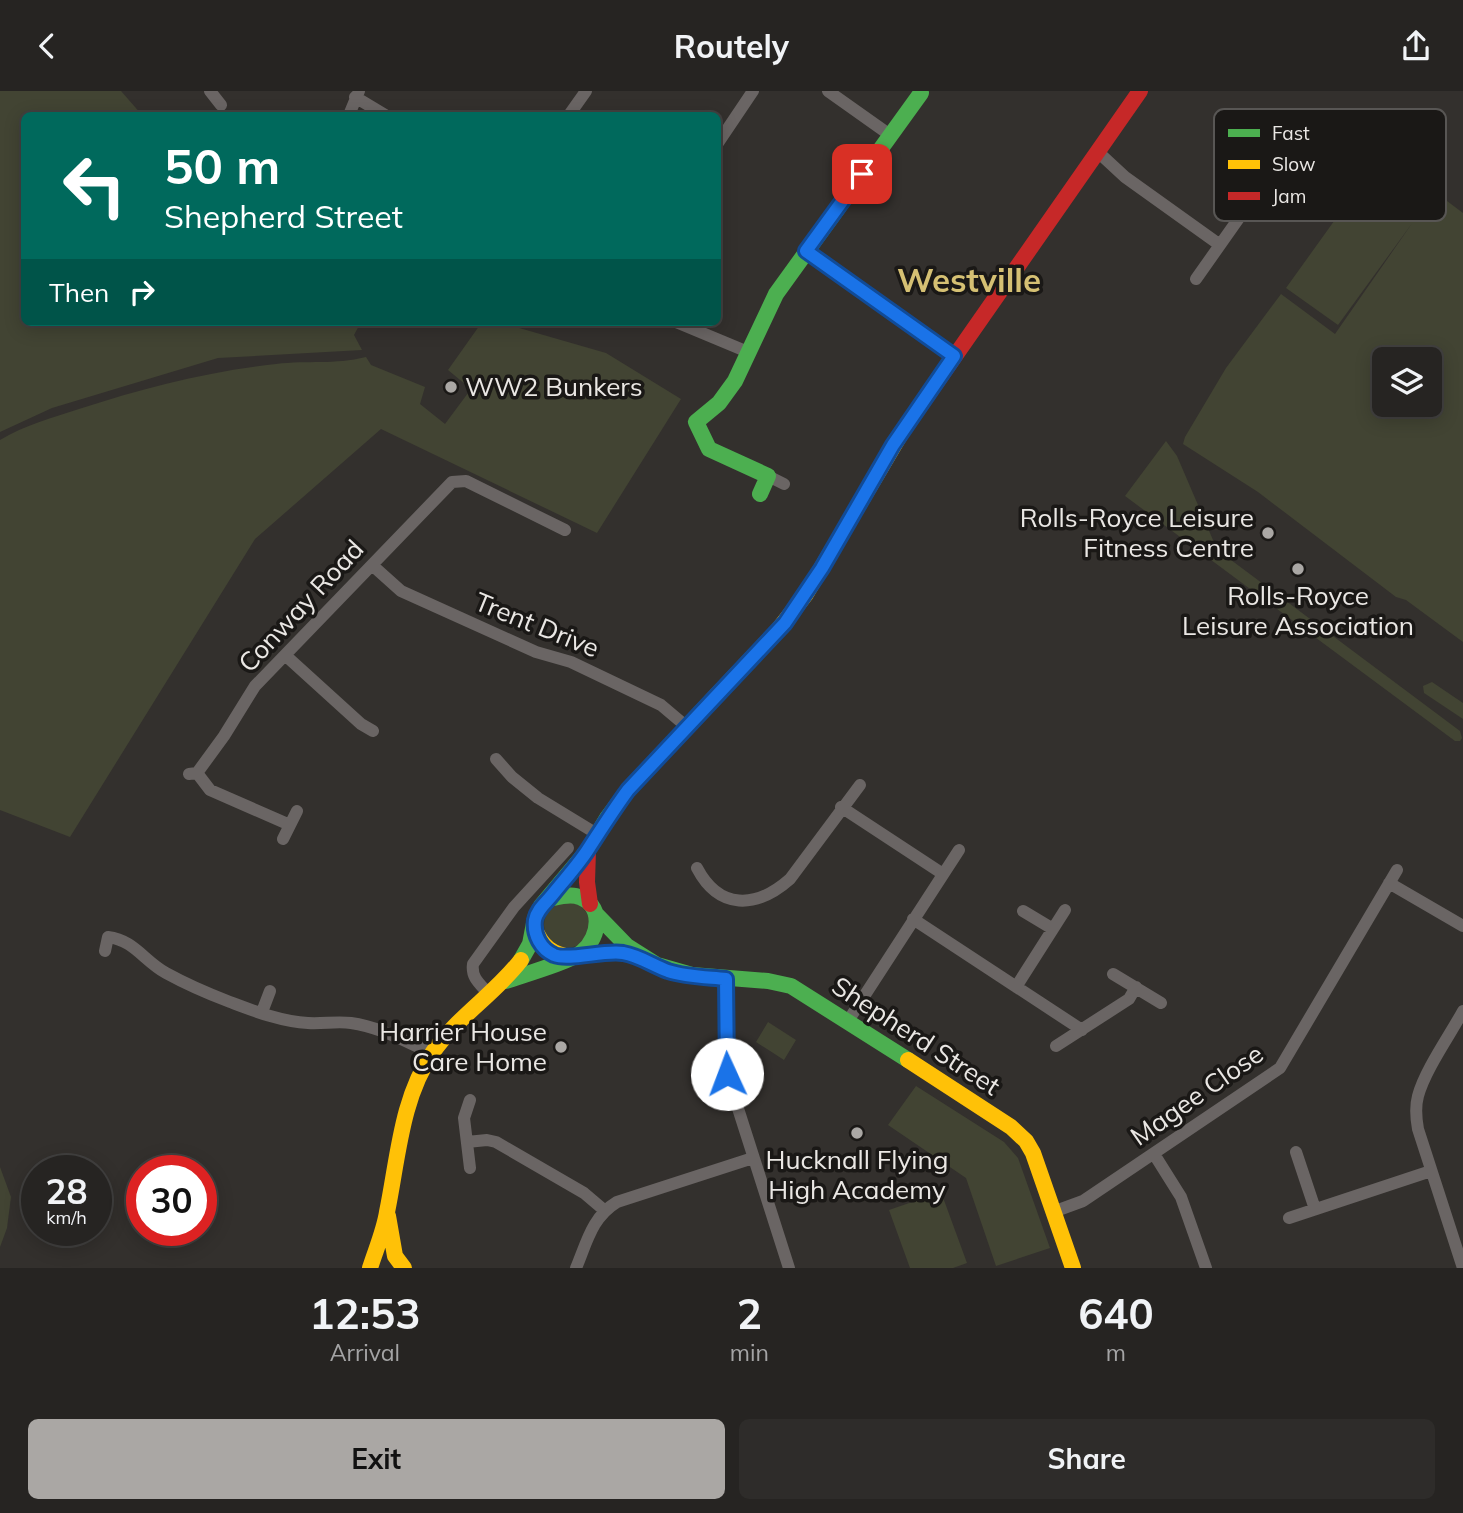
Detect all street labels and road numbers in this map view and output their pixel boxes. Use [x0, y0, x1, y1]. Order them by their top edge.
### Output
street label: Conway Road [231, 533, 370, 679]
street label: Trent Drive [470, 585, 604, 664]
street label: Shepherd Street [826, 969, 1007, 1102]
street label: Magee Close [1124, 1037, 1269, 1152]

